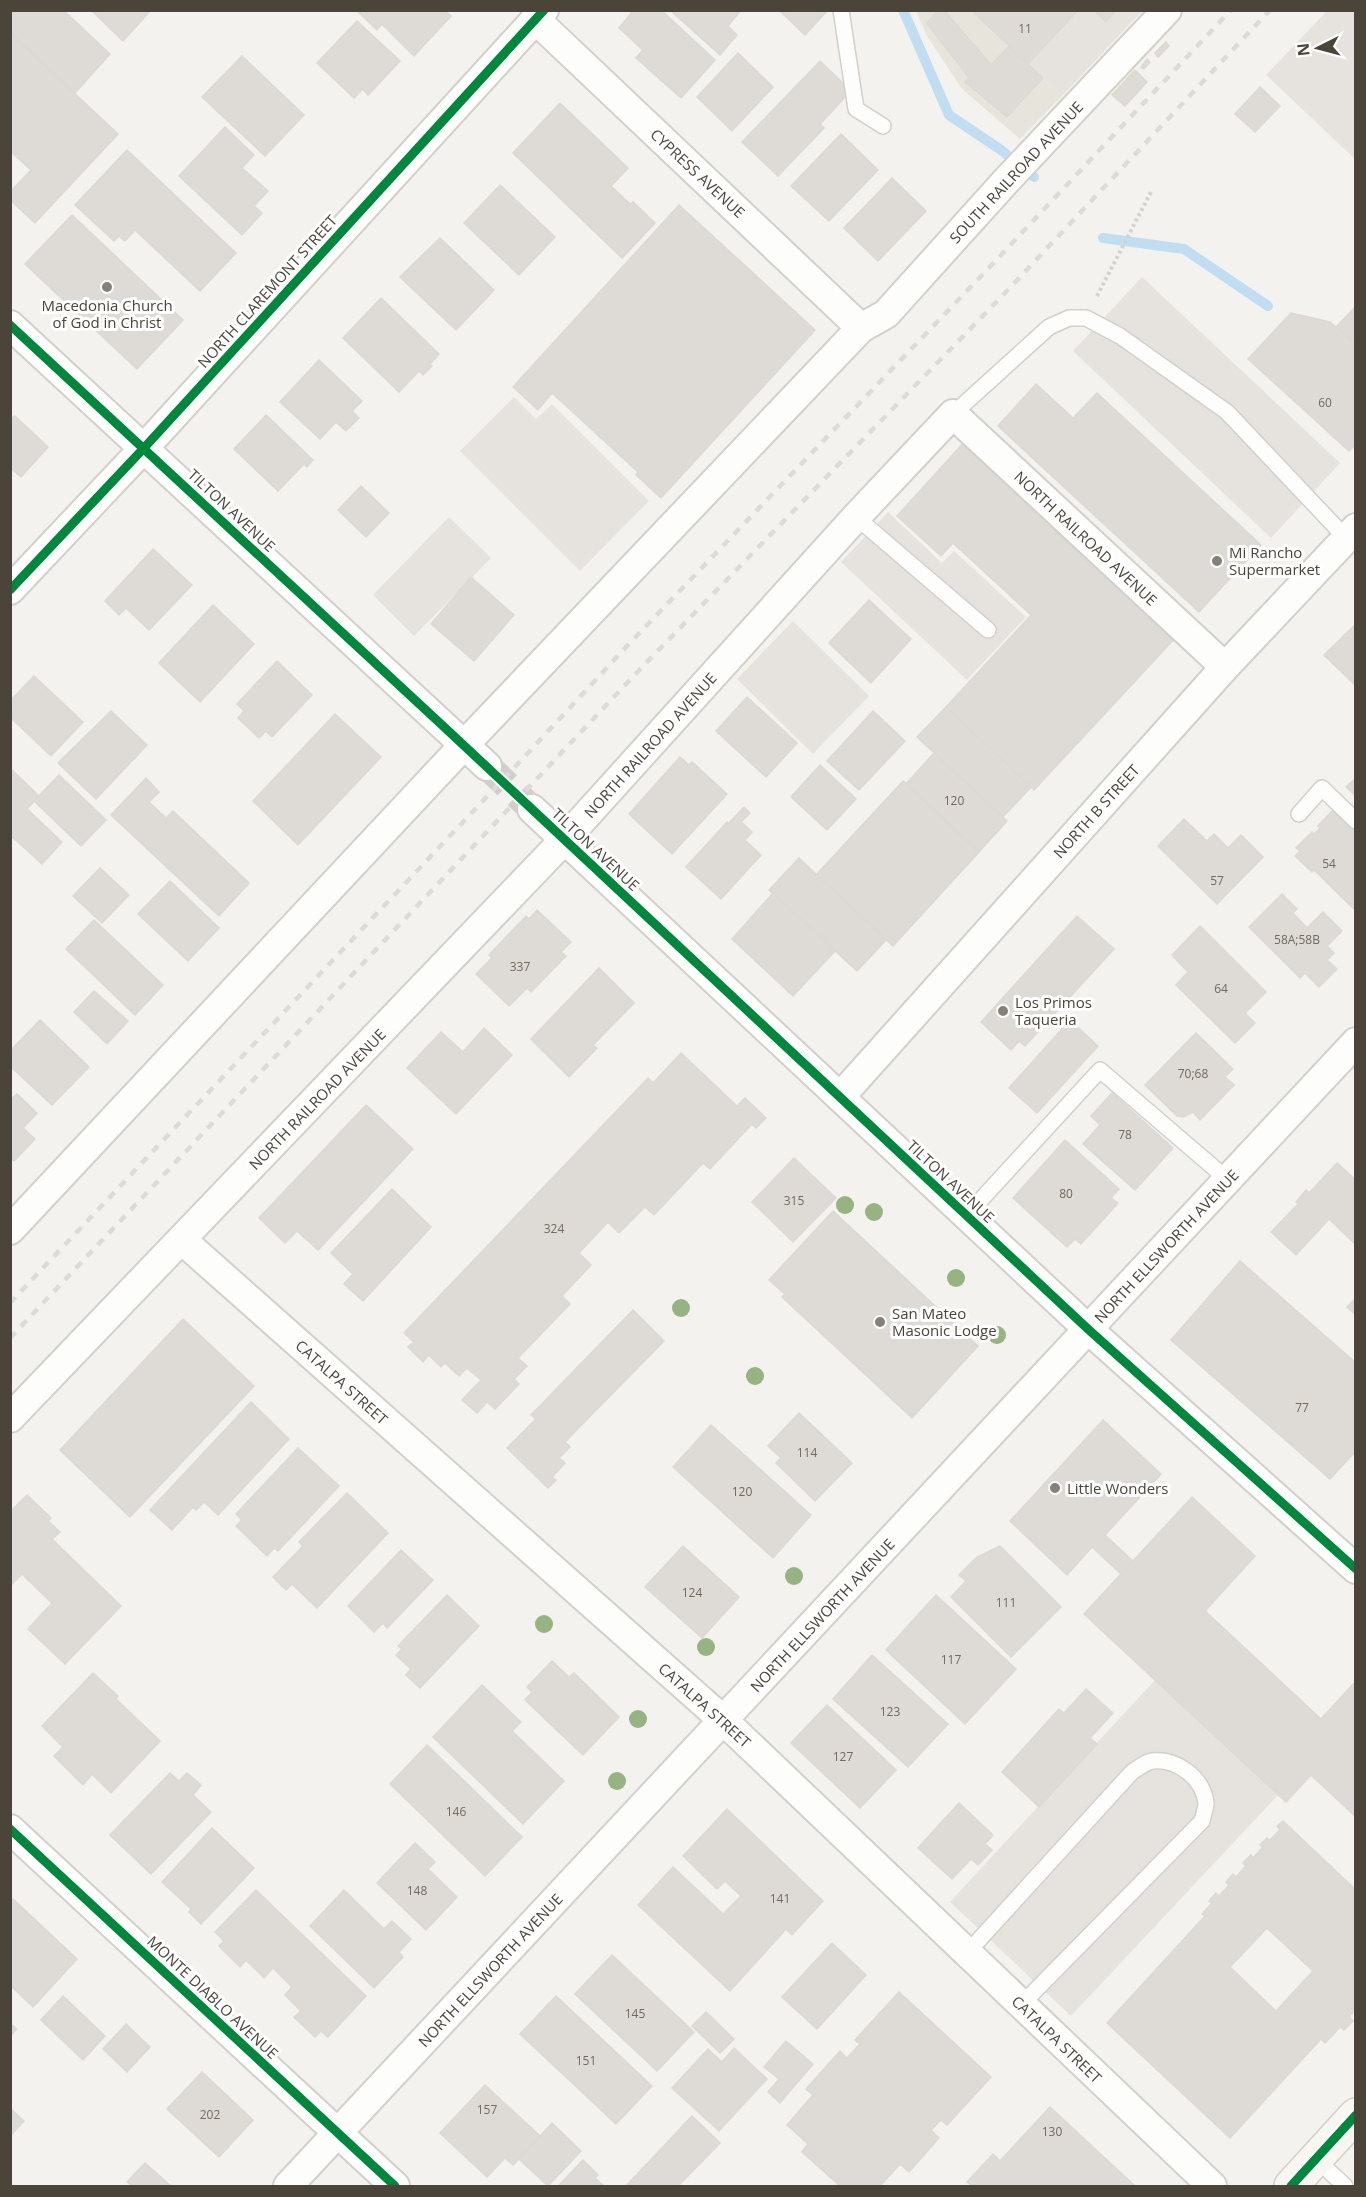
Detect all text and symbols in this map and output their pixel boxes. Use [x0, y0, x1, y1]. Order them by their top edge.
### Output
north arrow [1288, 18, 1348, 78]
house number: 11 [1018, 20, 1032, 37]
text: N [1291, 42, 1315, 57]
street label: SOUTH RAILROAD AVENUE [945, 97, 1087, 247]
street label: CYPRESS AVENUE [647, 124, 749, 222]
street label: NORTH CLAREMONT STREET [193, 210, 342, 372]
marker: Macedonia Church of God in Christ [100, 280, 114, 294]
place label: Macedonia Church of God in Christ [41, 295, 173, 332]
house number: 60 [1318, 394, 1332, 411]
street label: TILTON AVENUE [184, 464, 280, 556]
street label: NORTH RAILROAD AVENUE [1010, 466, 1162, 610]
place label: Mi Rancho Supermarket [1229, 542, 1320, 579]
marker: Mi Rancho Supermarket [1210, 554, 1224, 568]
street label: NORTH RAILROAD AVENUE [579, 668, 721, 822]
street label: NORTH B STREET [1049, 759, 1144, 862]
house number: 120 [944, 792, 964, 809]
street label: TILTON AVENUE [548, 803, 644, 895]
house number: 54 [1322, 855, 1336, 872]
house number: 57 [1210, 872, 1224, 889]
house number: 58A;58B [1274, 931, 1320, 948]
house number: 337 [510, 958, 530, 975]
house number: 64 [1214, 980, 1228, 997]
place label: Los Primos Taqueria [1015, 992, 1092, 1029]
marker: Los Primos Taqueria [996, 1004, 1010, 1018]
street label: NORTH RAILROAD AVENUE [244, 1024, 390, 1174]
house number: 70;68 [1178, 1065, 1208, 1082]
house number: 78 [1118, 1126, 1132, 1143]
street label: TILTON AVENUE [903, 1135, 999, 1227]
street label: NORTH ELLSWORTH AVENUE [1089, 1165, 1243, 1327]
house number: 80 [1059, 1185, 1073, 1202]
house number: 315 [784, 1192, 804, 1209]
house number: 324 [544, 1220, 564, 1237]
place label: San Mateo Masonic Lodge [892, 1303, 997, 1340]
marker: San Mateo Masonic Lodge [873, 1315, 887, 1329]
street label: CATALPA STREET [292, 1335, 393, 1429]
house number: 77 [1295, 1399, 1309, 1416]
house number: 114 [797, 1444, 817, 1461]
place label: Little Wonders [1067, 1478, 1168, 1498]
marker: Little Wonders [1048, 1481, 1062, 1495]
house number: 120 [732, 1483, 752, 1500]
street label: NORTH ELLSWORTH AVENUE [745, 1534, 899, 1696]
house number: 124 [682, 1584, 702, 1601]
house number: 111 [996, 1594, 1016, 1611]
house number: 117 [941, 1651, 961, 1668]
street label: CATALPA STREET [655, 1658, 756, 1752]
house number: 123 [880, 1703, 900, 1720]
house number: 127 [833, 1748, 853, 1765]
house number: 146 [446, 1803, 466, 1820]
house number: 148 [407, 1882, 427, 1899]
street label: NORTH ELLSWORTH AVENUE [413, 1889, 567, 2051]
house number: 141 [770, 1890, 790, 1907]
street label: MONTE DIABLO AVENUE [143, 1931, 283, 2063]
street label: CATALPA STREET [1008, 1991, 1107, 2088]
house number: 145 [625, 2005, 645, 2022]
house number: 151 [576, 2052, 596, 2069]
house number: 157 [477, 2101, 497, 2118]
house number: 202 [200, 2106, 220, 2123]
house number: 130 [1042, 2123, 1062, 2140]

